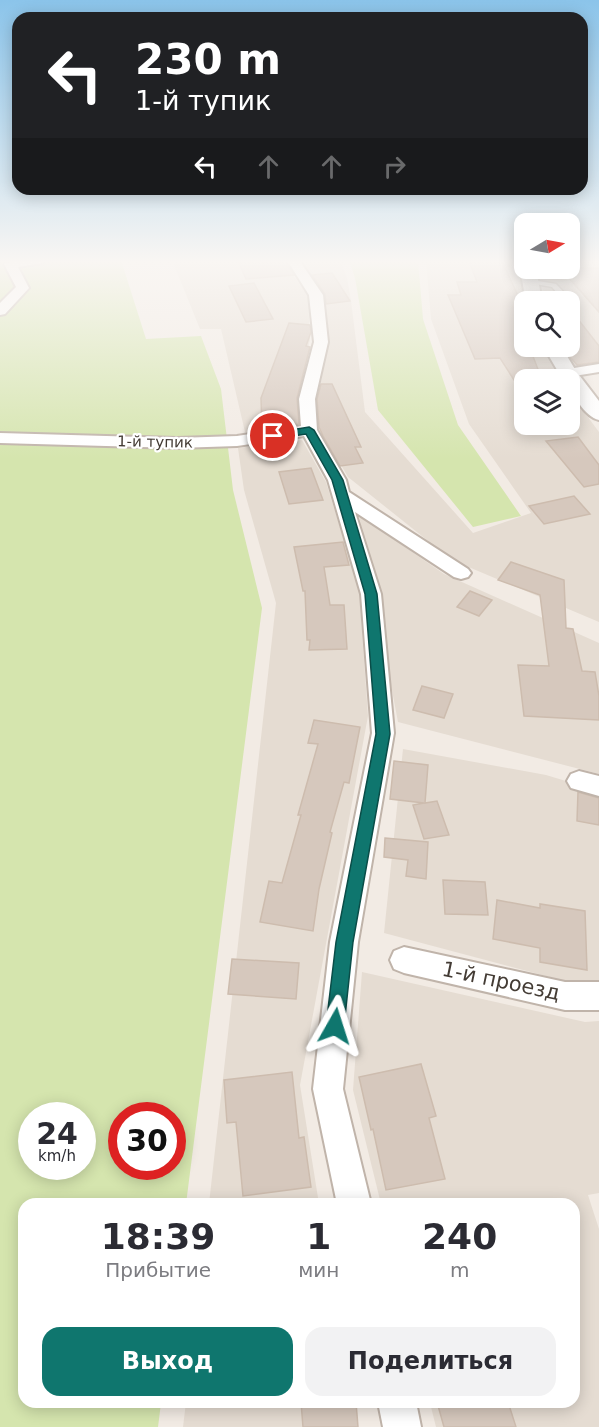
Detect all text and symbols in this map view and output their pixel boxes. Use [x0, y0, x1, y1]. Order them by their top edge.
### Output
text: 230 m [135, 35, 281, 84]
icon: left [36, 36, 114, 114]
text: 1-й тупик [135, 85, 271, 116]
icon: left [189, 150, 222, 183]
icon: ahead [252, 150, 285, 183]
icon: ahead [315, 150, 348, 183]
icon: right [378, 150, 411, 183]
north arrow [514, 213, 580, 279]
map controls [514, 213, 580, 435]
button: search [514, 291, 580, 357]
button: layers [514, 369, 580, 435]
pin [247, 410, 298, 461]
icon: arrive [256, 419, 289, 452]
street label: 1-й тупик [117, 432, 193, 452]
street label: 1-й проезд [440, 957, 562, 1005]
position arrow [303, 994, 367, 1058]
speed limit sign: 30 [108, 1102, 186, 1180]
text: 24 [36, 1116, 78, 1151]
text: km/h [38, 1147, 76, 1165]
text: 18:39 [101, 1216, 215, 1257]
text: 1 [306, 1216, 331, 1257]
text: 240 [422, 1216, 497, 1257]
text: Прибытие [105, 1258, 211, 1282]
text: мин [298, 1258, 339, 1282]
text: m [450, 1258, 469, 1282]
button: Выход [42, 1327, 293, 1396]
button: Поделиться [305, 1327, 556, 1396]

